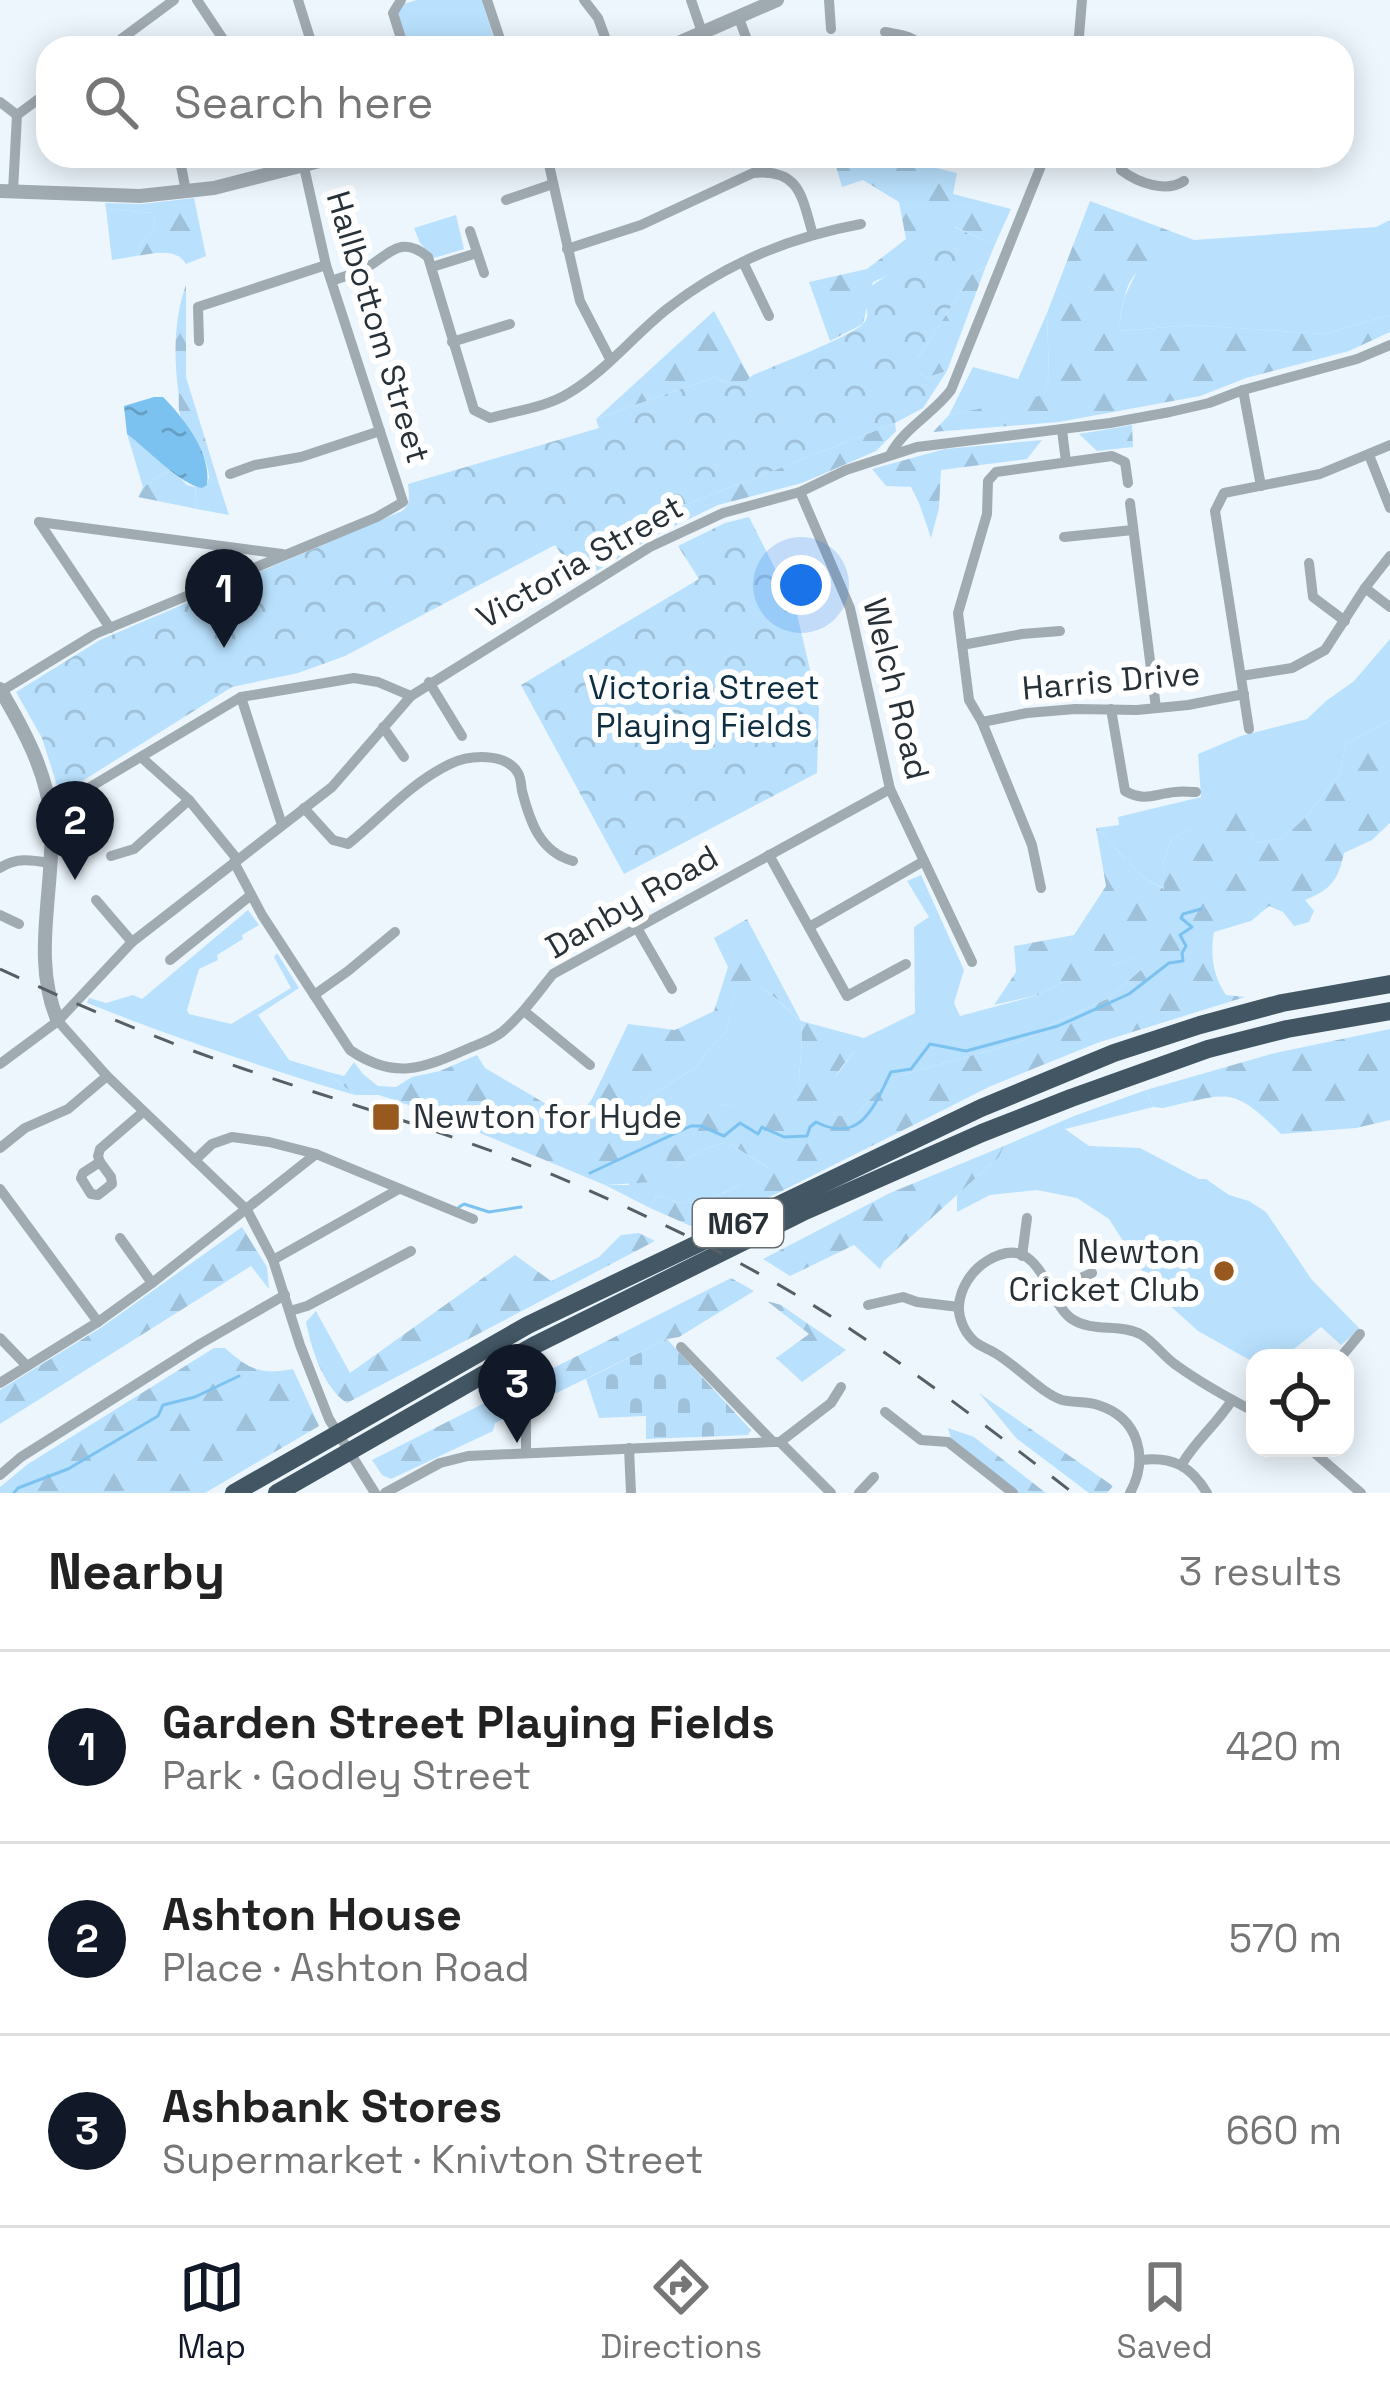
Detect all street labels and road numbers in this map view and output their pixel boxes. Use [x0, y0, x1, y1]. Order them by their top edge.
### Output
street label: Hallbottom Street [317, 186, 439, 468]
street label: Victoria Street [469, 486, 691, 638]
street label: Welch Road [853, 594, 939, 784]
street label: Harris Drive [1020, 652, 1202, 710]
street label: Danby Road [538, 836, 726, 968]
road number: M67 [693, 1199, 783, 1247]

